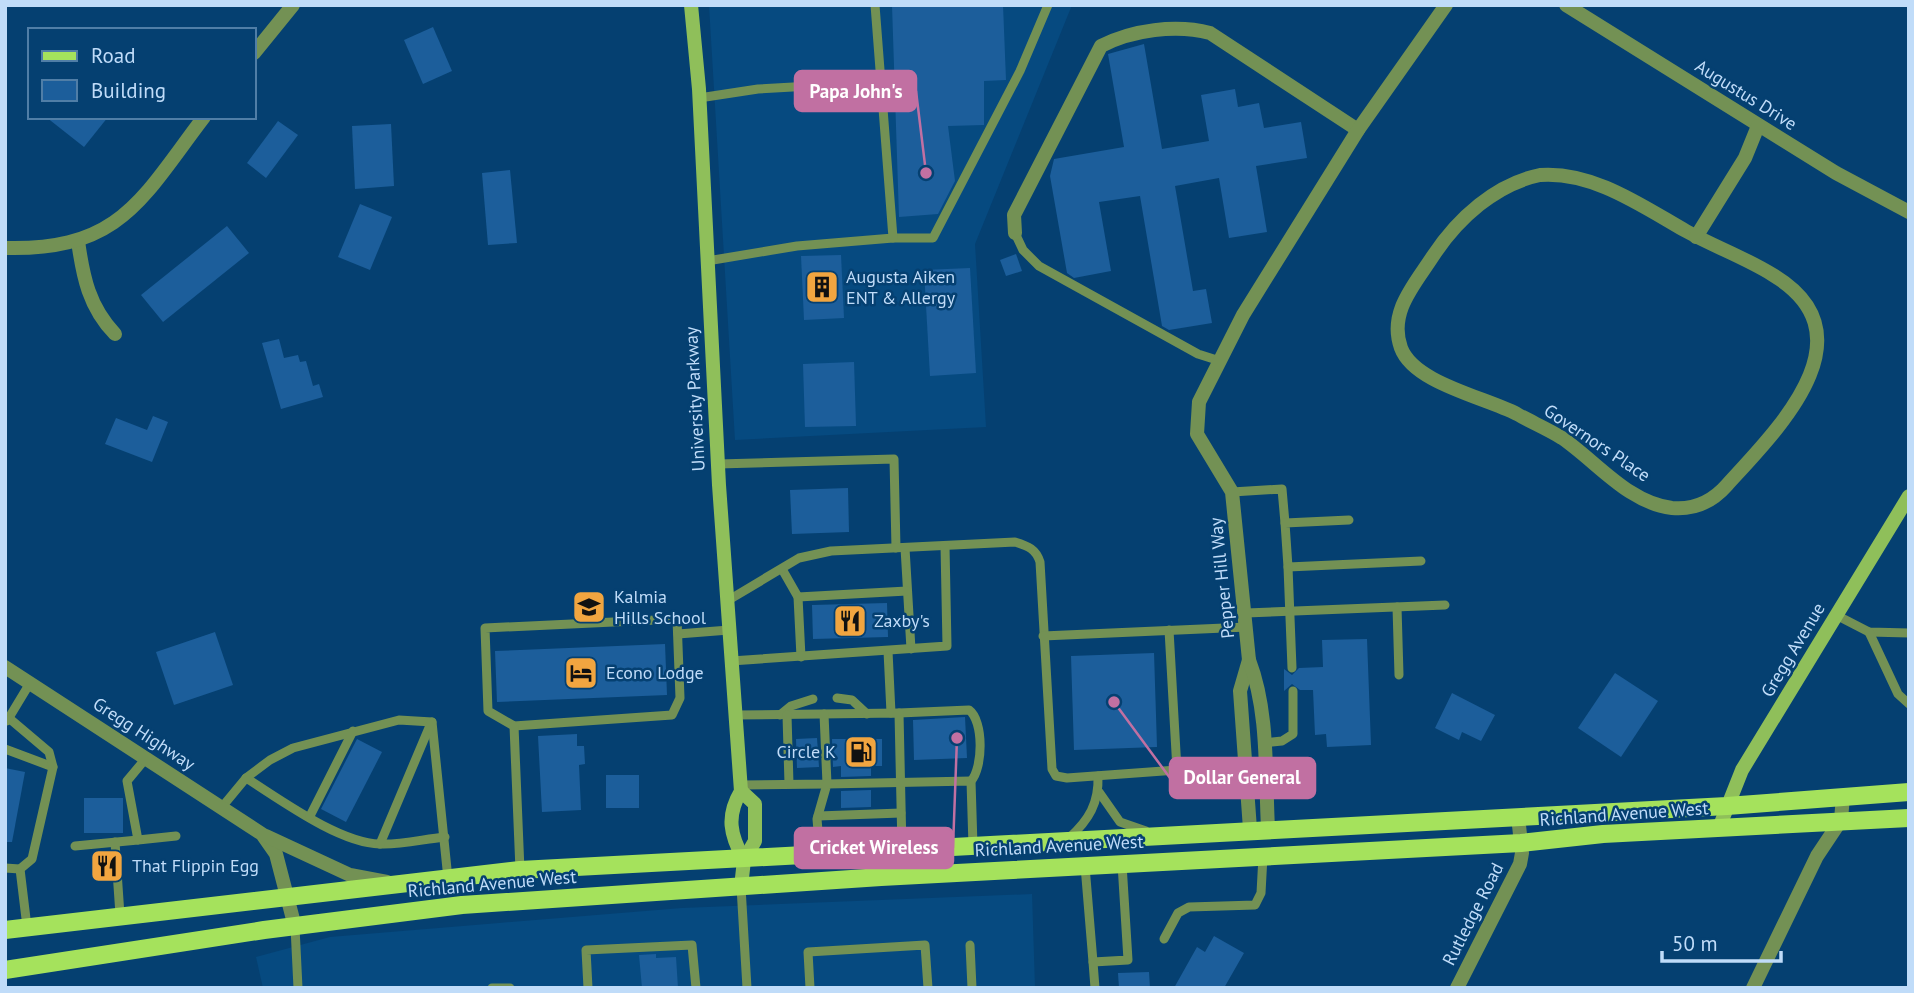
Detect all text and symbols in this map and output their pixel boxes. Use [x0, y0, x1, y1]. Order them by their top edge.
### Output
legend [28, 28, 256, 119]
text: Road [91, 42, 135, 69]
street label: Augustus Drive [1691, 54, 1801, 135]
callout: Papa John's [795, 71, 916, 111]
text: Building [91, 77, 166, 104]
text: Papa John's [810, 79, 902, 103]
place label: Augusta Aiken ENT & Allergy [846, 265, 956, 309]
building icon: Augusta Aiken ENT & Allergy [803, 268, 841, 306]
street label: University Parkway [679, 325, 710, 472]
street label: Governors Place [1540, 399, 1655, 487]
street label: Pepper Hill Way [1204, 516, 1239, 640]
place label: Kalmia Hills School [614, 585, 707, 629]
school or university icon: Kalmia Hills School [570, 588, 608, 626]
street label: Gregg Avenue [1755, 598, 1830, 701]
restaurant icon: Zaxby's [831, 602, 869, 640]
place label: Zaxby's [874, 609, 930, 632]
hotel icon: Econo Lodge [562, 654, 600, 692]
place label: Econo Lodge [606, 661, 704, 684]
street label: Gregg Highway [89, 692, 200, 775]
fuel station icon: Circle K [842, 733, 880, 771]
place label: Circle K [776, 740, 836, 763]
callout: Dollar General [1170, 758, 1315, 798]
text: Dollar General [1183, 765, 1301, 789]
street label: Richland Avenue West [1539, 796, 1709, 831]
callout: Cricket Wireless [795, 828, 953, 868]
street label: Richland Avenue West [974, 830, 1144, 861]
text: Cricket Wireless [809, 835, 939, 859]
restaurant icon: That Flippin Egg [88, 847, 126, 885]
place label: That Flippin Egg [132, 854, 259, 877]
street label: Rutledge Road [1437, 859, 1508, 969]
street label: Richland Avenue West [407, 865, 577, 902]
scale bar [1662, 920, 1781, 964]
text: 50 m [1672, 930, 1718, 957]

